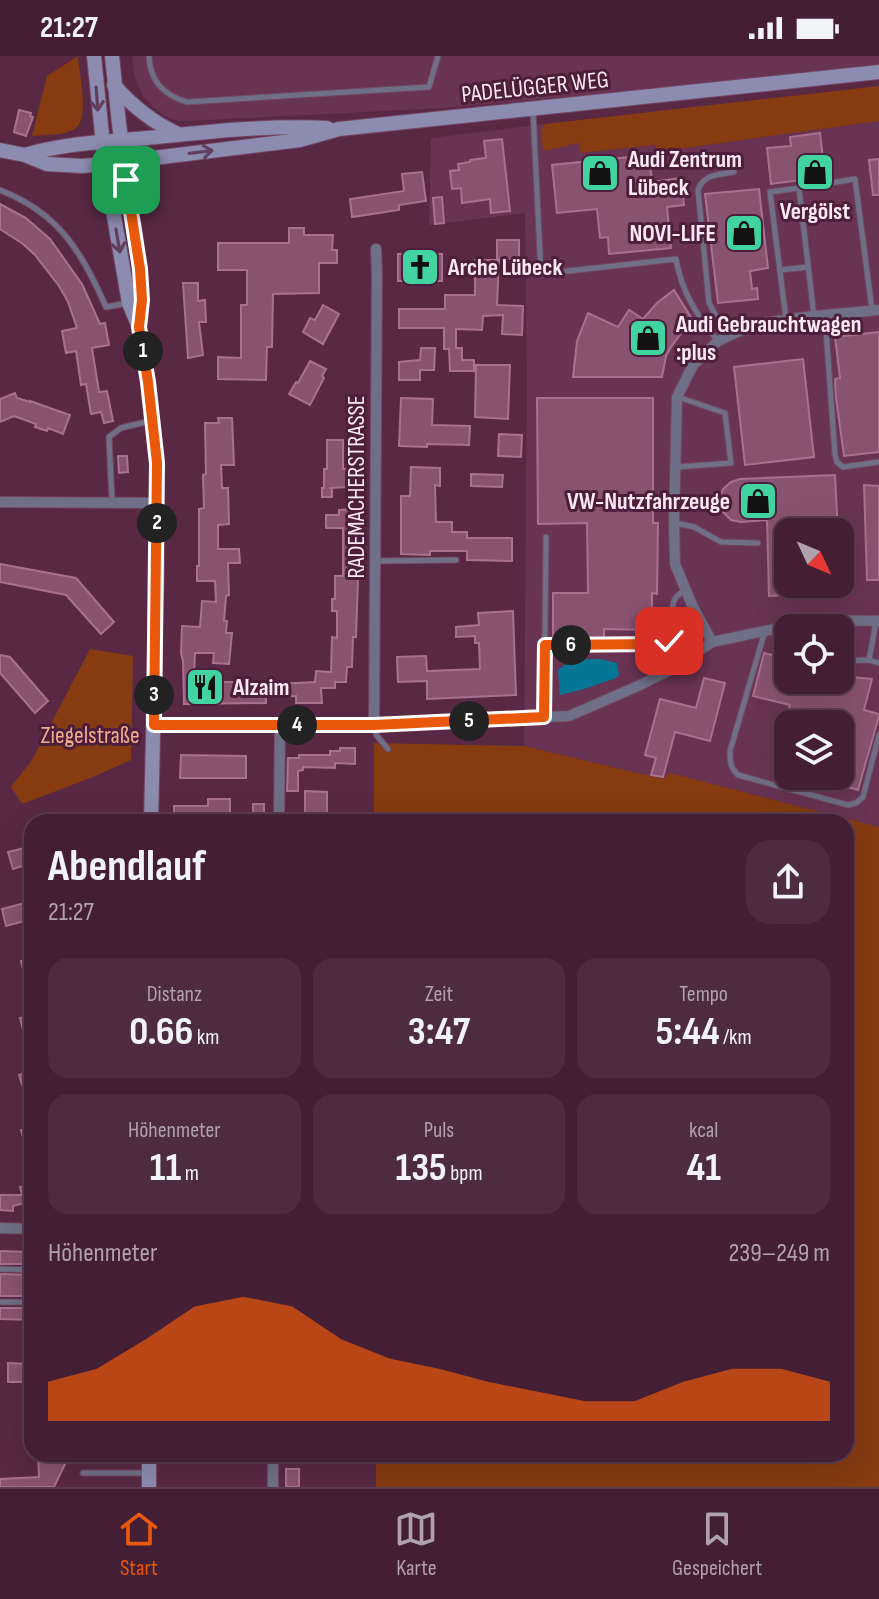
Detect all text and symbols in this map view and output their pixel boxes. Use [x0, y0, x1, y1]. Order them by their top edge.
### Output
text: 21:27 [40, 10, 98, 46]
street label: PADELÜGGER WEG [460, 65, 610, 109]
one-way arrow [90, 85, 105, 112]
one-way arrow [187, 144, 214, 159]
place label: Audi Zentrum Lübeck [627, 145, 742, 202]
pin [92, 146, 160, 214]
shop icon: Vergölst [794, 151, 836, 193]
shop icon: Audi Zentrum Lübeck [579, 152, 621, 194]
icon: arrive [104, 158, 148, 202]
place label: Vergölst [780, 197, 850, 226]
shop icon: NOVI-LIFE [723, 212, 765, 254]
place label: NOVI-LIFE [629, 219, 716, 248]
one-way arrow [112, 227, 127, 253]
church icon: Arche Lübeck [399, 246, 441, 288]
place label: Arche Lübeck [447, 253, 563, 282]
place label: Audi Gebrauchtwagen :plus [675, 310, 861, 367]
shop icon: Audi Gebrauchtwagen :plus [627, 317, 669, 359]
pin: 1 [123, 331, 163, 371]
text: 1 [139, 337, 147, 364]
street label: RADEMACHERSTRASSE [342, 395, 371, 579]
shop icon: VW-Nutzfahrzeuge [737, 480, 779, 522]
place label: VW-Nutzfahrzeuge [567, 487, 730, 516]
pin: 2 [137, 503, 177, 543]
text: 2 [152, 509, 162, 536]
north arrow [774, 518, 854, 598]
map controls [774, 518, 854, 790]
pin [635, 607, 703, 675]
button: locate [774, 614, 854, 694]
icon: check [647, 619, 691, 663]
pin: 6 [551, 625, 591, 665]
text: 6 [566, 631, 576, 658]
restaurant icon: Alzaim [184, 666, 226, 708]
place label: Alzaim [232, 673, 289, 702]
pin: 3 [134, 675, 174, 715]
text: 3 [149, 681, 159, 708]
pin: 5 [449, 701, 489, 741]
pin: 4 [277, 705, 317, 745]
text: 5 [464, 707, 474, 734]
button: layers [774, 710, 854, 790]
text: 4 [292, 711, 302, 738]
park label: Ziegelstraße [40, 721, 140, 750]
text: Abendlauf [48, 840, 206, 893]
button: share [746, 840, 830, 924]
text: 21:27 [48, 897, 94, 928]
text: Distanz [147, 981, 202, 1008]
text: Zeit [425, 981, 453, 1008]
text: Tempo [679, 981, 728, 1008]
text: 0.66 [129, 1008, 193, 1056]
text: 3:47 [408, 1008, 470, 1056]
text: 5:44 [656, 1008, 720, 1056]
text: km [193, 1024, 219, 1051]
text: /km [720, 1024, 752, 1051]
text: Höhenmeter [128, 1117, 221, 1144]
text: Puls [424, 1117, 454, 1144]
text: kcal [689, 1117, 718, 1144]
text: 11 [150, 1144, 181, 1192]
text: 135 [395, 1144, 447, 1192]
text: 41 [686, 1144, 721, 1192]
text: m [181, 1160, 199, 1187]
text: bpm [447, 1160, 483, 1187]
text: Höhenmeter [48, 1238, 157, 1269]
text: 239–249 m [729, 1238, 830, 1269]
tab: Start [117, 1507, 161, 1582]
tab: Karte [394, 1507, 438, 1582]
tab: Gespeichert [672, 1507, 762, 1582]

